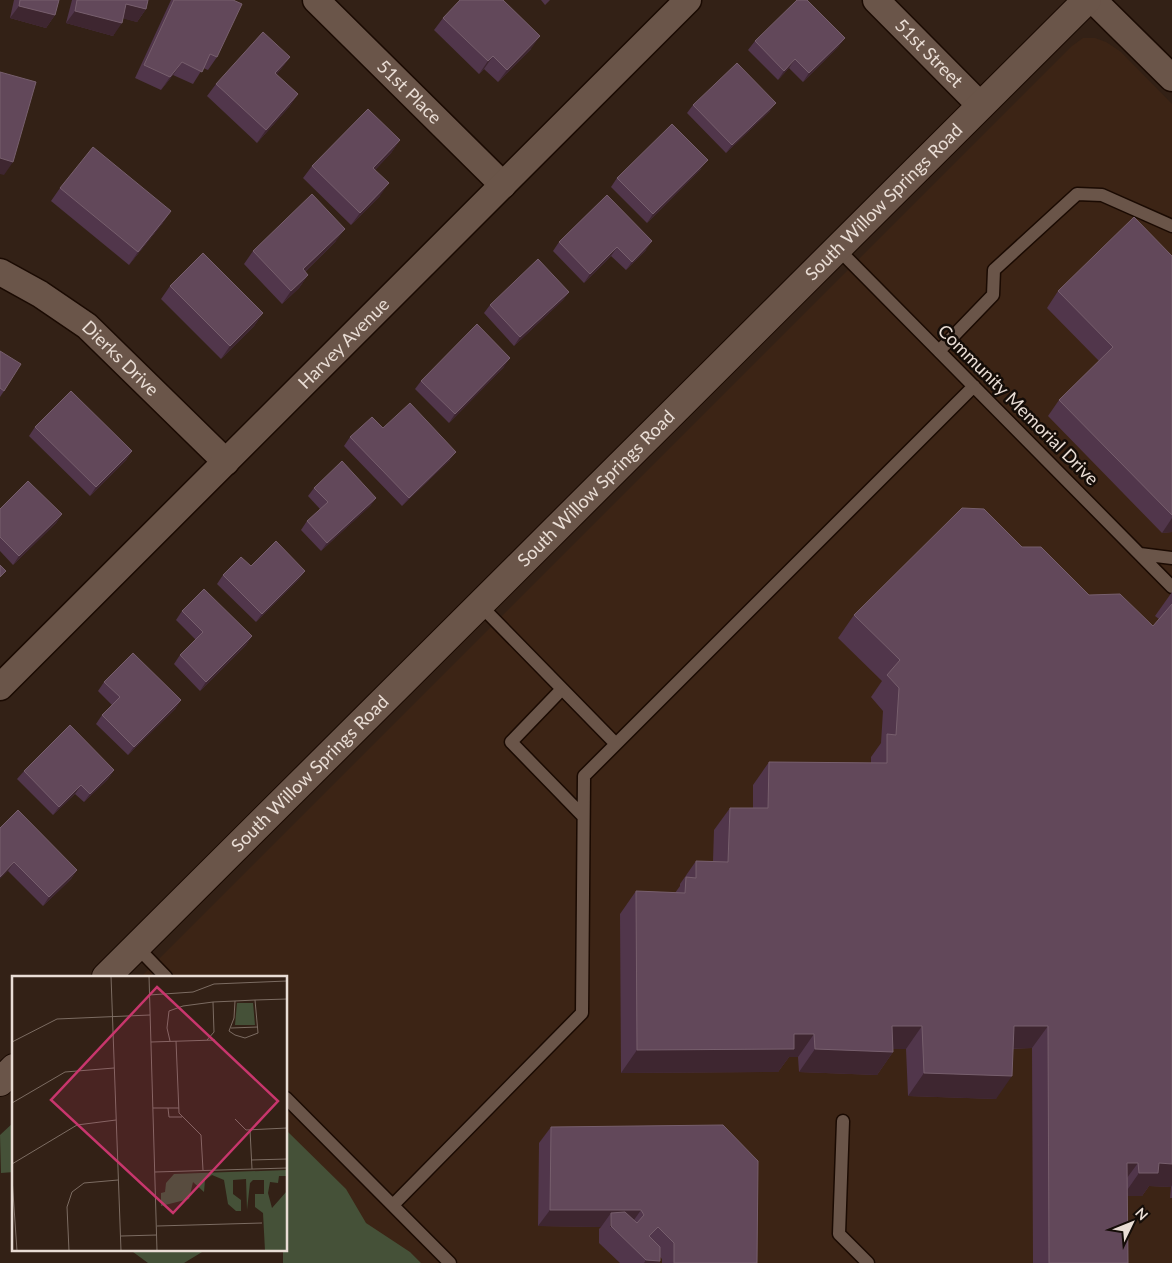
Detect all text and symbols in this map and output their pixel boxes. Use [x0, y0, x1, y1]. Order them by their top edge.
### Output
street label: 51st Street [891, 14, 968, 92]
street label: 51st Place [373, 55, 447, 128]
street label: South Willow Springs Road [800, 118, 967, 284]
street label: Harvey Avenue [293, 293, 393, 393]
street label: Dierks Drive [78, 316, 164, 400]
street label: Community Memorial Drive [934, 319, 1104, 489]
street label: South Willow Springs Road [512, 405, 679, 571]
street label: South Willow Springs Road [226, 690, 393, 856]
inset map [12, 976, 288, 1250]
north arrow [1107, 1198, 1157, 1248]
text: N [1132, 1204, 1152, 1224]

